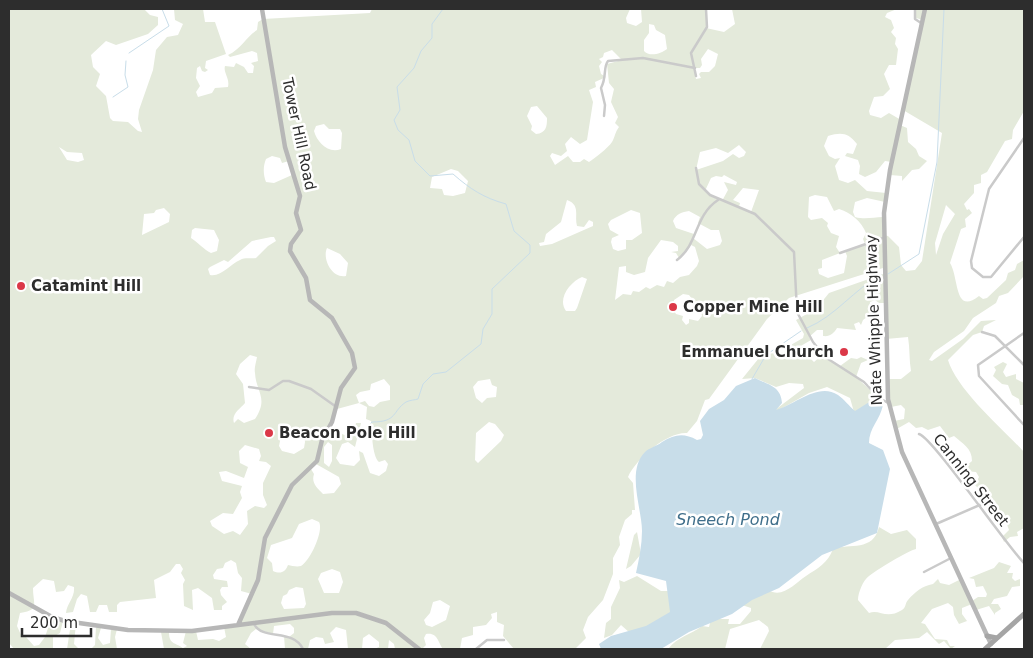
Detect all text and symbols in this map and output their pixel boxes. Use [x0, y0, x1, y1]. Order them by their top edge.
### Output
street label: Tower Hill Road [278, 75, 320, 192]
street label: Nate Whipple Highway [862, 234, 886, 406]
place label: Catamint Hill [31, 277, 141, 295]
marker: Catamint Hill [15, 280, 27, 292]
place label: Copper Mine Hill [683, 298, 823, 316]
marker: Copper Mine Hill [667, 301, 679, 313]
place label: Emmanuel Church [681, 343, 834, 361]
marker: Emmanuel Church [838, 346, 850, 358]
place label: Beacon Pole Hill [279, 424, 416, 442]
marker: Beacon Pole Hill [263, 427, 275, 439]
street label: Canning Street [929, 430, 1013, 530]
water label: Sneech Pond [676, 510, 781, 529]
scale bar [22, 606, 91, 638]
text: 200 m [30, 614, 78, 632]

